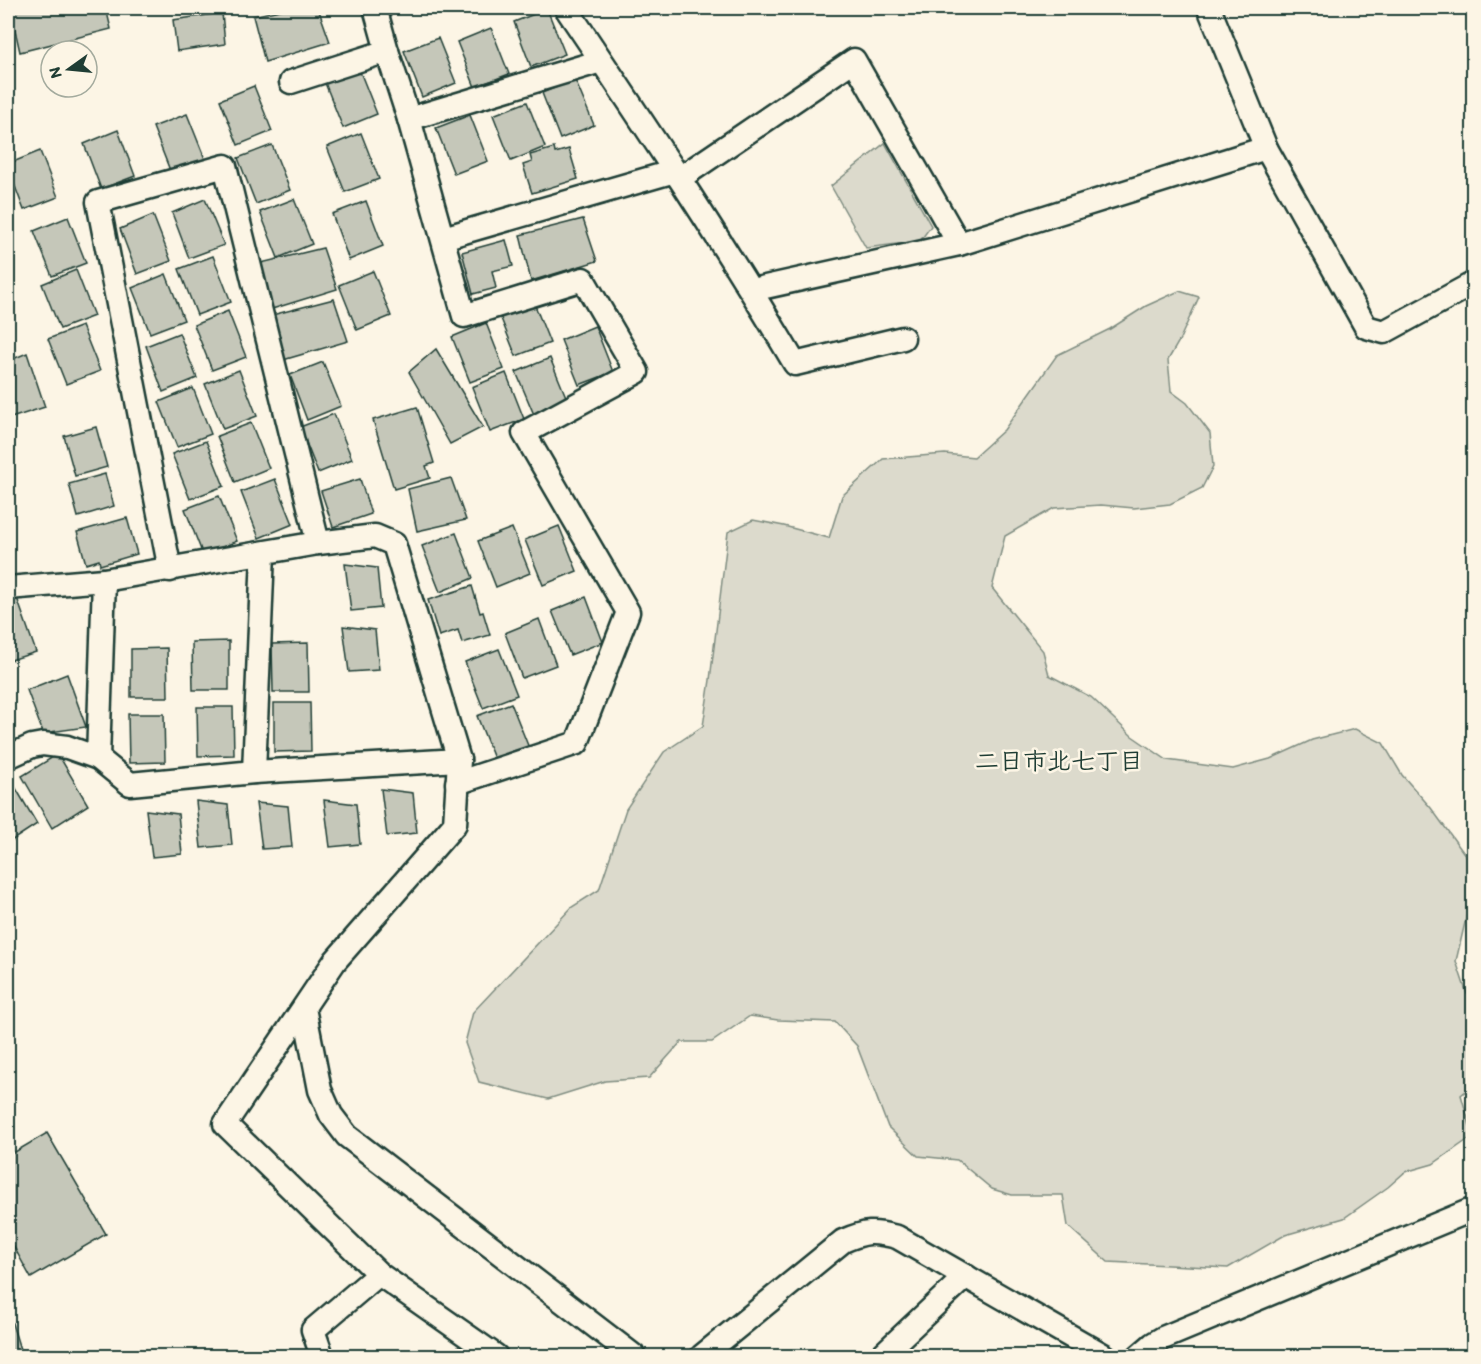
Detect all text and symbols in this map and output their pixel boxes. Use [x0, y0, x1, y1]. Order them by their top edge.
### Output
north arrow [39, 39, 99, 99]
text: N [44, 65, 66, 80]
district label: 二日市北七丁目 [975, 746, 1143, 775]

